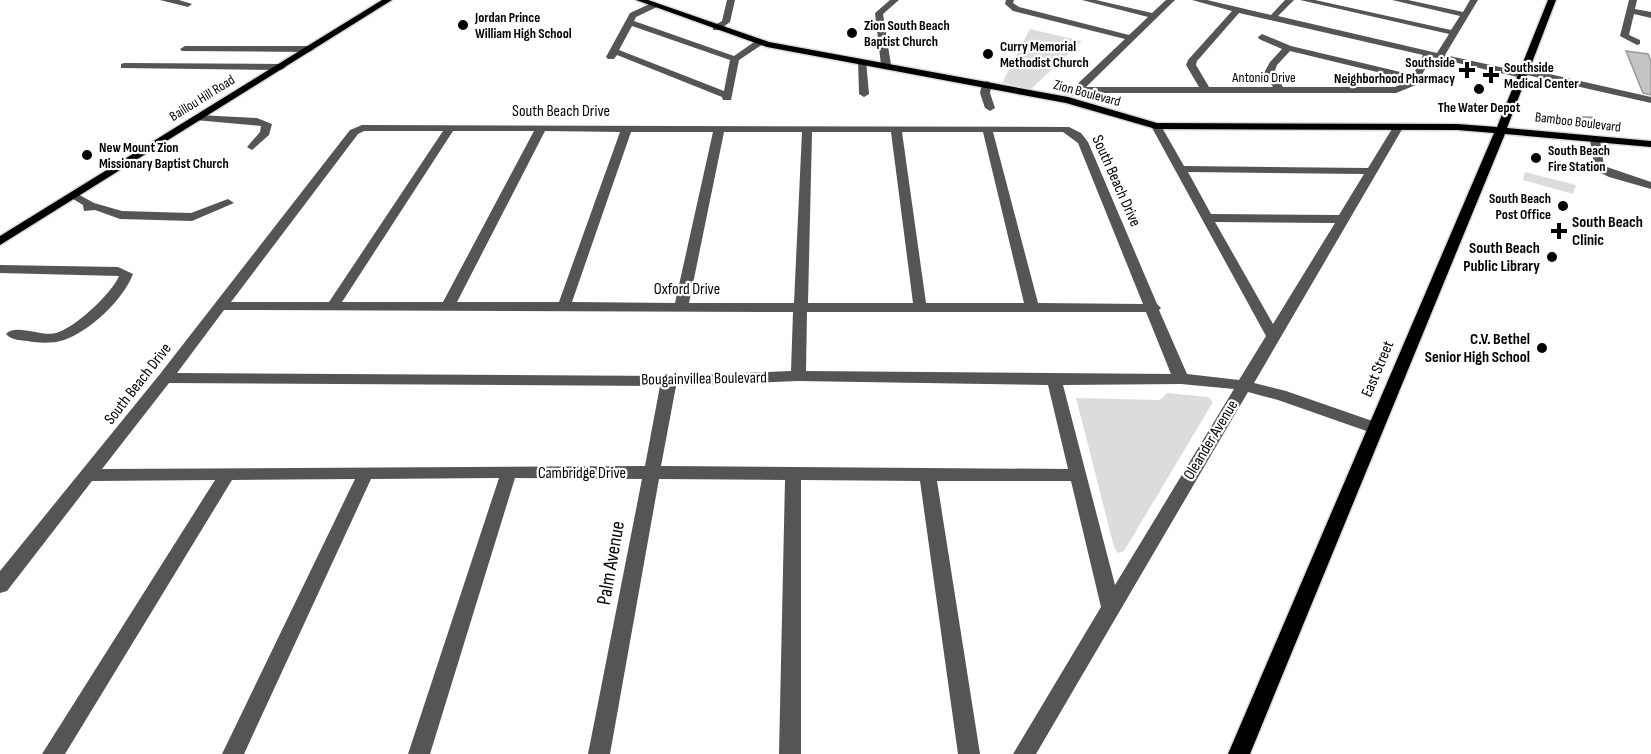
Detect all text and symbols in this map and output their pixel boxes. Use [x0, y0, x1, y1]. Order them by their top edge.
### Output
place label: Jordan Prince William High School [474, 9, 572, 42]
place label: Zion South Beach Baptist Church [864, 17, 950, 50]
marker: Jordan Prince William High School [456, 18, 470, 32]
marker: Zion South Beach Baptist Church [845, 26, 859, 40]
place label: Curry Memorial Methodist Church [1000, 38, 1089, 71]
marker: Curry Memorial Methodist Church [981, 47, 995, 61]
place label: Southside Neighborhood Pharmacy [1334, 54, 1455, 87]
place label: Southside Medical Center [1504, 59, 1579, 92]
marker: Southside Neighborhood Pharmacy [1460, 63, 1474, 77]
marker: Southside Medical Center [1482, 66, 1500, 84]
street label: Antonio Drive [1231, 69, 1296, 86]
street label: Baillou Hill Road [166, 71, 238, 125]
street label: Zion Boulevard [1052, 76, 1123, 110]
marker: The Water Depot [1472, 82, 1486, 96]
place label: The Water Depot [1438, 99, 1521, 116]
street label: South Beach Drive [512, 102, 610, 121]
street label: Bamboo Boulevard [1534, 108, 1622, 136]
street label: South Beach Drive [1087, 132, 1145, 230]
place label: New Mount Zion Missionary Baptist Church [99, 139, 229, 172]
place label: South Beach Fire Station [1548, 142, 1610, 175]
marker: New Mount Zion Missionary Baptist Church [80, 148, 94, 162]
marker: South Beach Fire Station [1529, 151, 1543, 165]
place label: South Beach Post Office [1489, 190, 1551, 223]
marker: South Beach Post Office [1556, 199, 1570, 213]
place label: South Beach Clinic [1572, 213, 1643, 250]
marker: South Beach Clinic [1550, 222, 1568, 240]
place label: South Beach Public Library [1463, 239, 1540, 276]
marker: South Beach Public Library [1545, 250, 1559, 264]
street label: Oxford Drive [654, 280, 720, 299]
place label: C.V. Bethel Senior High School [1425, 330, 1530, 367]
street label: East Street [1358, 338, 1398, 400]
street label: South Beach Drive [100, 340, 176, 428]
marker: C.V. Bethel Senior High School [1535, 341, 1549, 355]
street label: Bougainvillea Boulevard [641, 368, 767, 390]
street label: Oleander Avenue [1180, 397, 1242, 483]
street label: Cambridge Drive [538, 464, 626, 483]
street label: Palm Avenue [592, 519, 630, 607]

